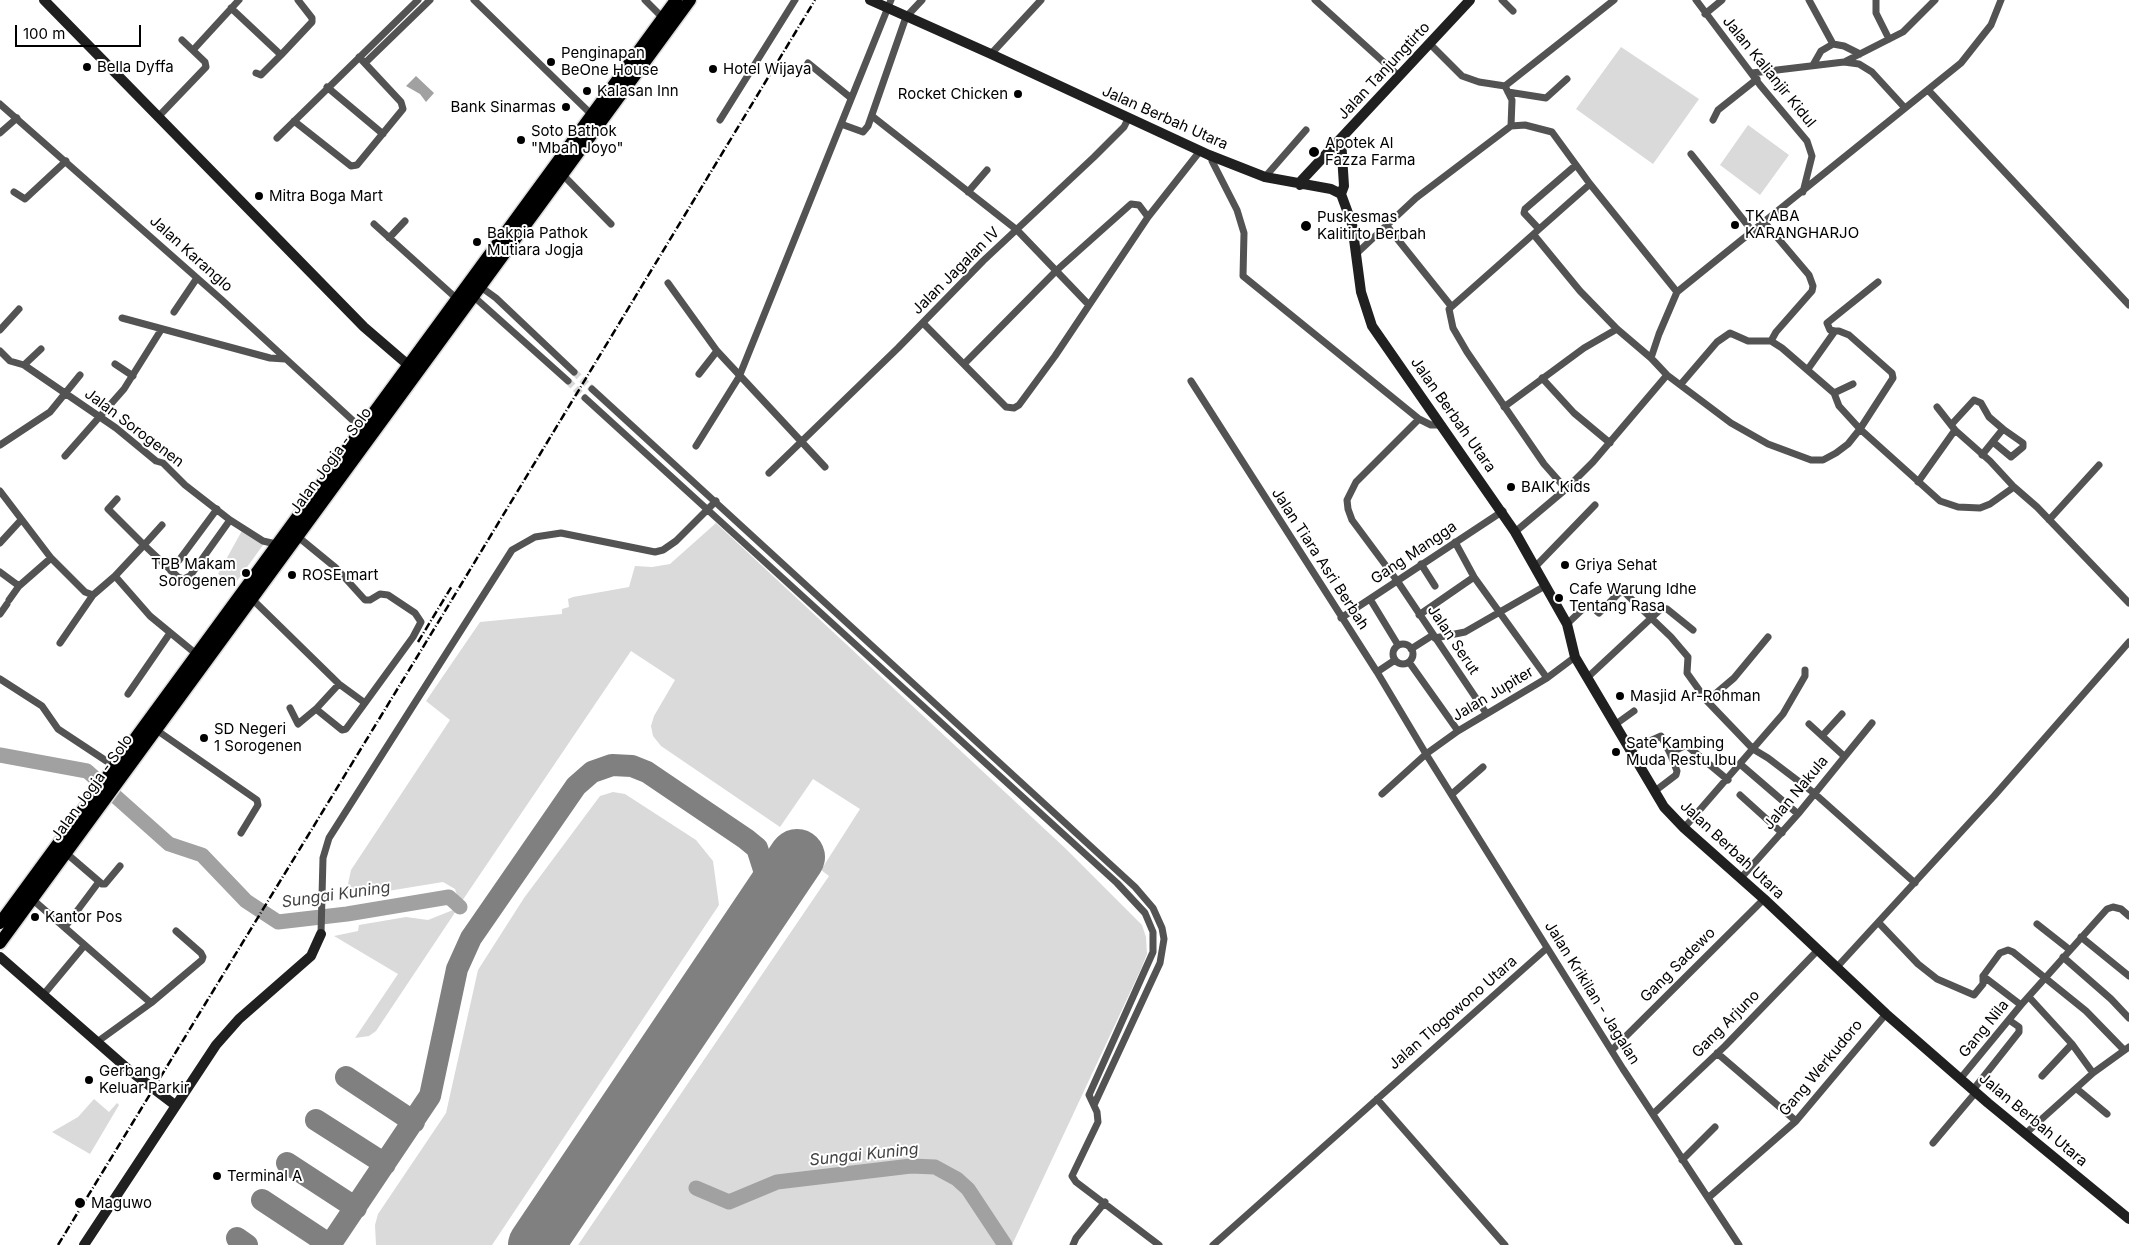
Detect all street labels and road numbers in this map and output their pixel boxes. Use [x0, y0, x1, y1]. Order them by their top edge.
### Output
street label: Jalan Kalianjir Kidul [1719, 13, 1819, 131]
street label: Jalan Tanjungtirto [1334, 19, 1434, 123]
street label: Jalan Berbah Utara [1099, 82, 1231, 154]
street label: Jalan Karanglo [146, 212, 236, 296]
street label: Jalan Jagalan IV [909, 224, 1003, 318]
street label: Jalan Berbah Utara [1407, 354, 1499, 476]
street label: Jalan Sorogenen [81, 385, 187, 471]
street label: Jalan Jogja - Solo [286, 404, 376, 518]
street label: Jalan Tiara Asri Berbah [1267, 485, 1373, 633]
street label: Gang Mangga [1368, 518, 1460, 588]
street label: Jalan Serut [1423, 602, 1483, 678]
street label: Jalan Jupiter [1449, 663, 1537, 725]
street label: Jalan Jogja - Solo [47, 731, 137, 845]
street label: Jalan Nakula [1760, 752, 1832, 834]
street label: Jalan Berbah Utara [1676, 797, 1788, 903]
street label: Jalan Krikilan - Jagalan [1541, 918, 1643, 1068]
street label: Gang Sadewo [1637, 924, 1719, 1006]
street label: Jalan Tlogowono Utara [1385, 952, 1521, 1074]
street label: Gang Arjuno [1688, 986, 1764, 1062]
street label: Gang Nila [1955, 997, 2013, 1061]
street label: Gang Werkudoro [1775, 1016, 1867, 1120]
street label: Jalan Berbah Utara [1975, 1069, 2091, 1171]

